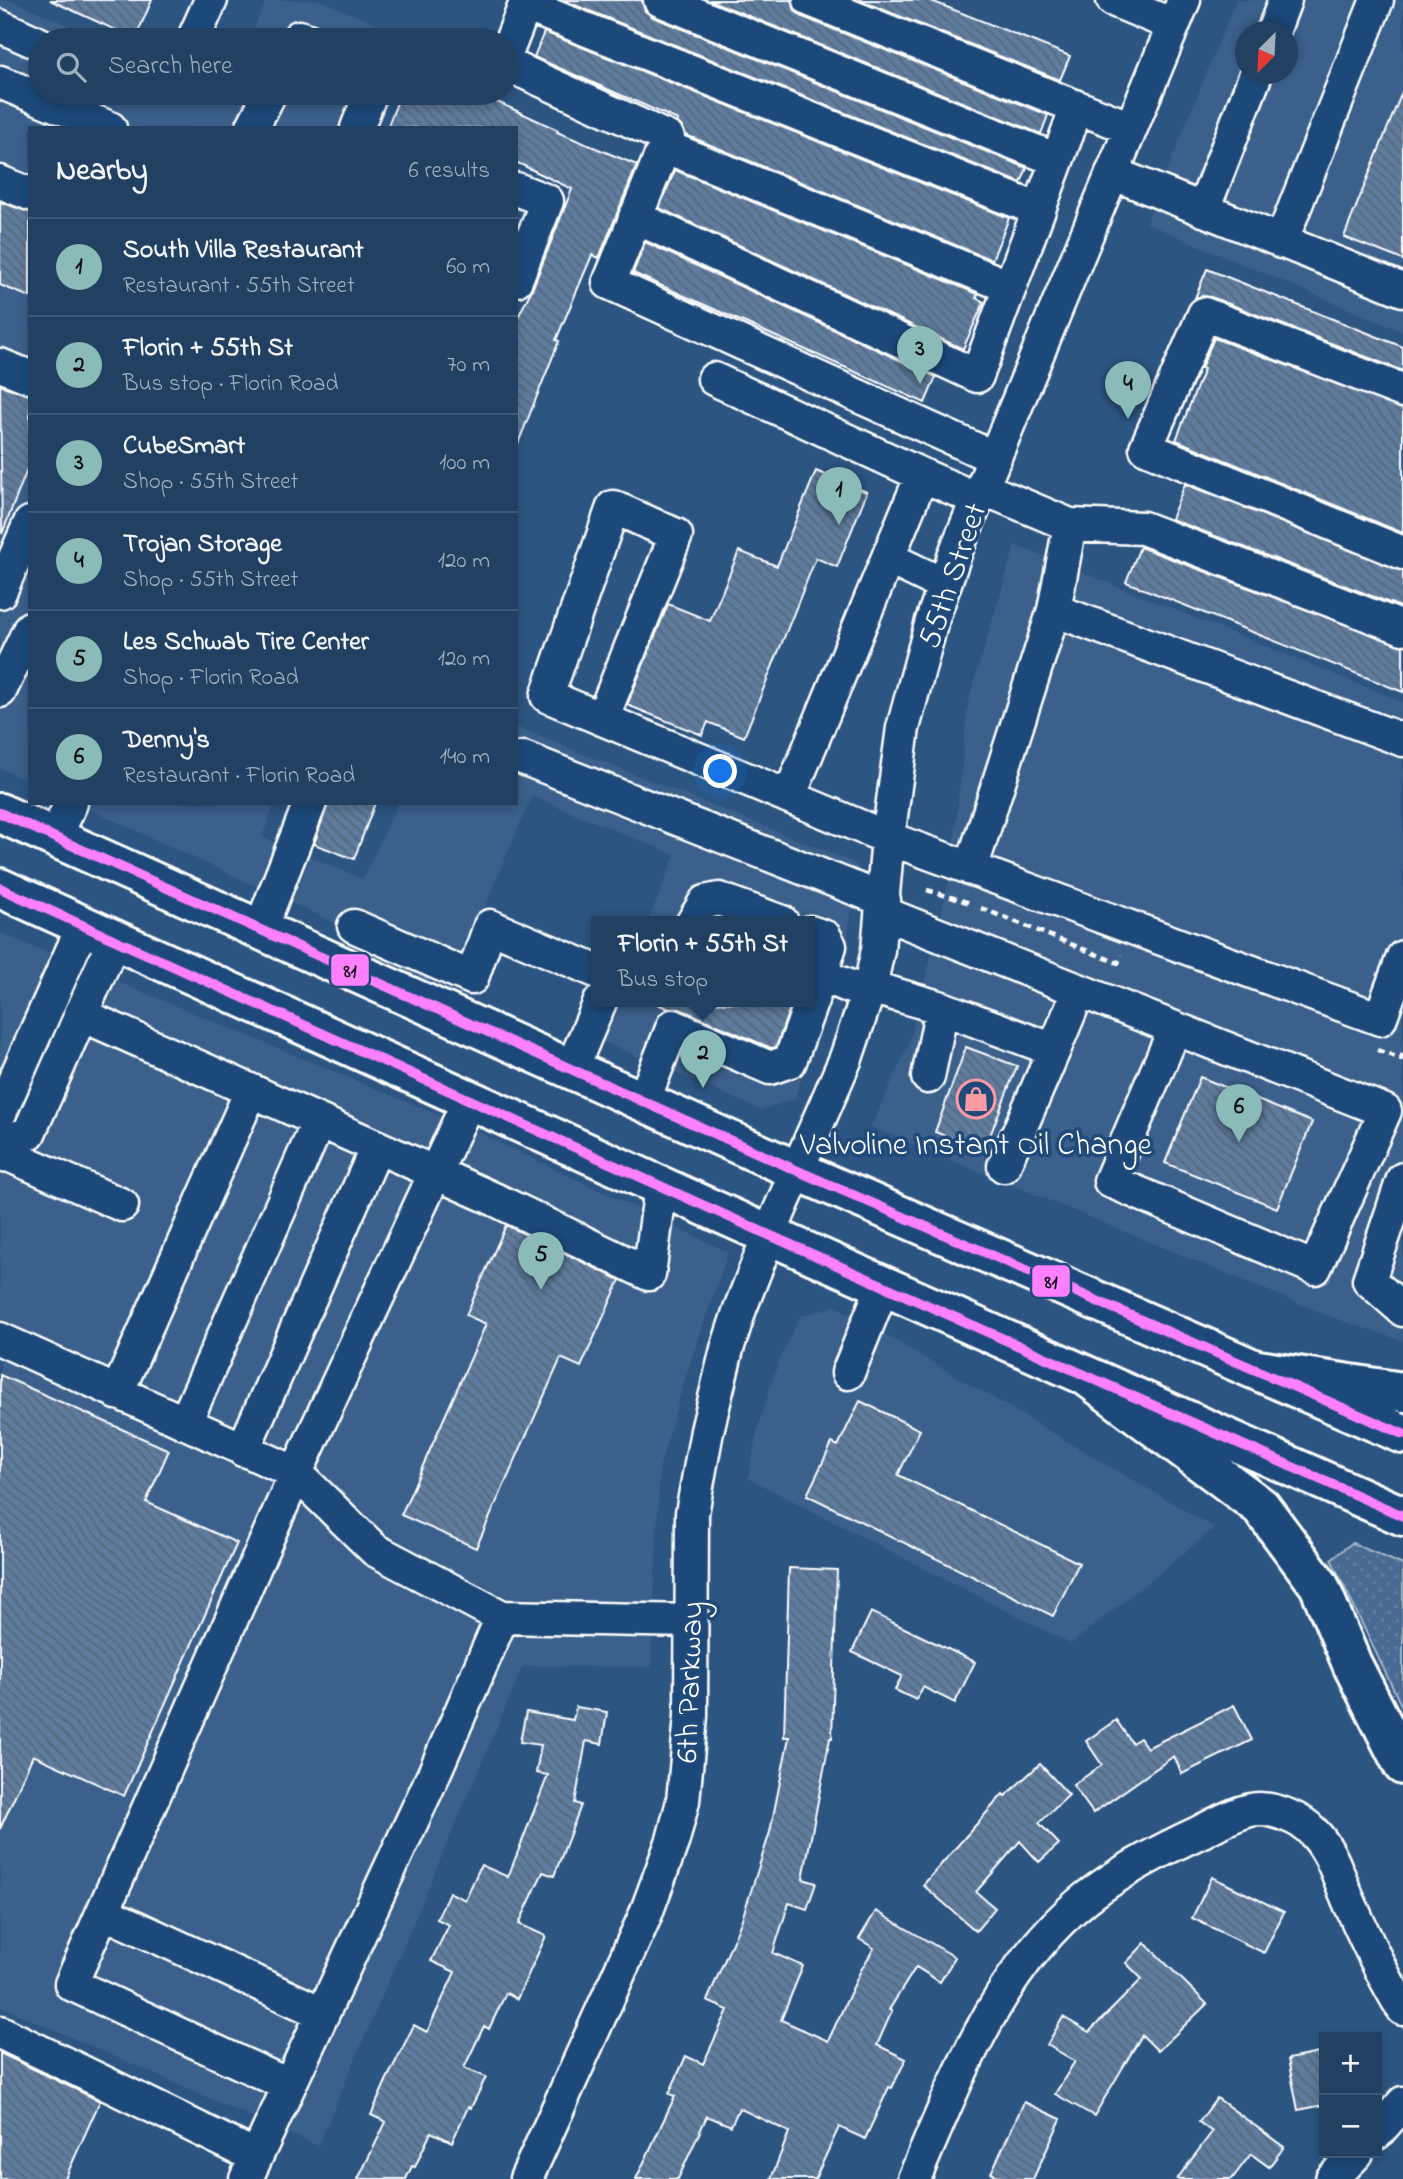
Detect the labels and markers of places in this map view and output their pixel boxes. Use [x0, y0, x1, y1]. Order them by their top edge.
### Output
pin: 3 [897, 326, 943, 384]
pin: 4 [1105, 361, 1151, 419]
pin: 1 [816, 467, 862, 525]
pin: 2 [680, 1030, 726, 1088]
shop icon: Valvoline Instant Oil Change [955, 1078, 997, 1120]
pin: 6 [1216, 1084, 1262, 1142]
place label: Valvoline Instant Oil Change [799, 1123, 1153, 1170]
pin: 5 [518, 1232, 564, 1290]

